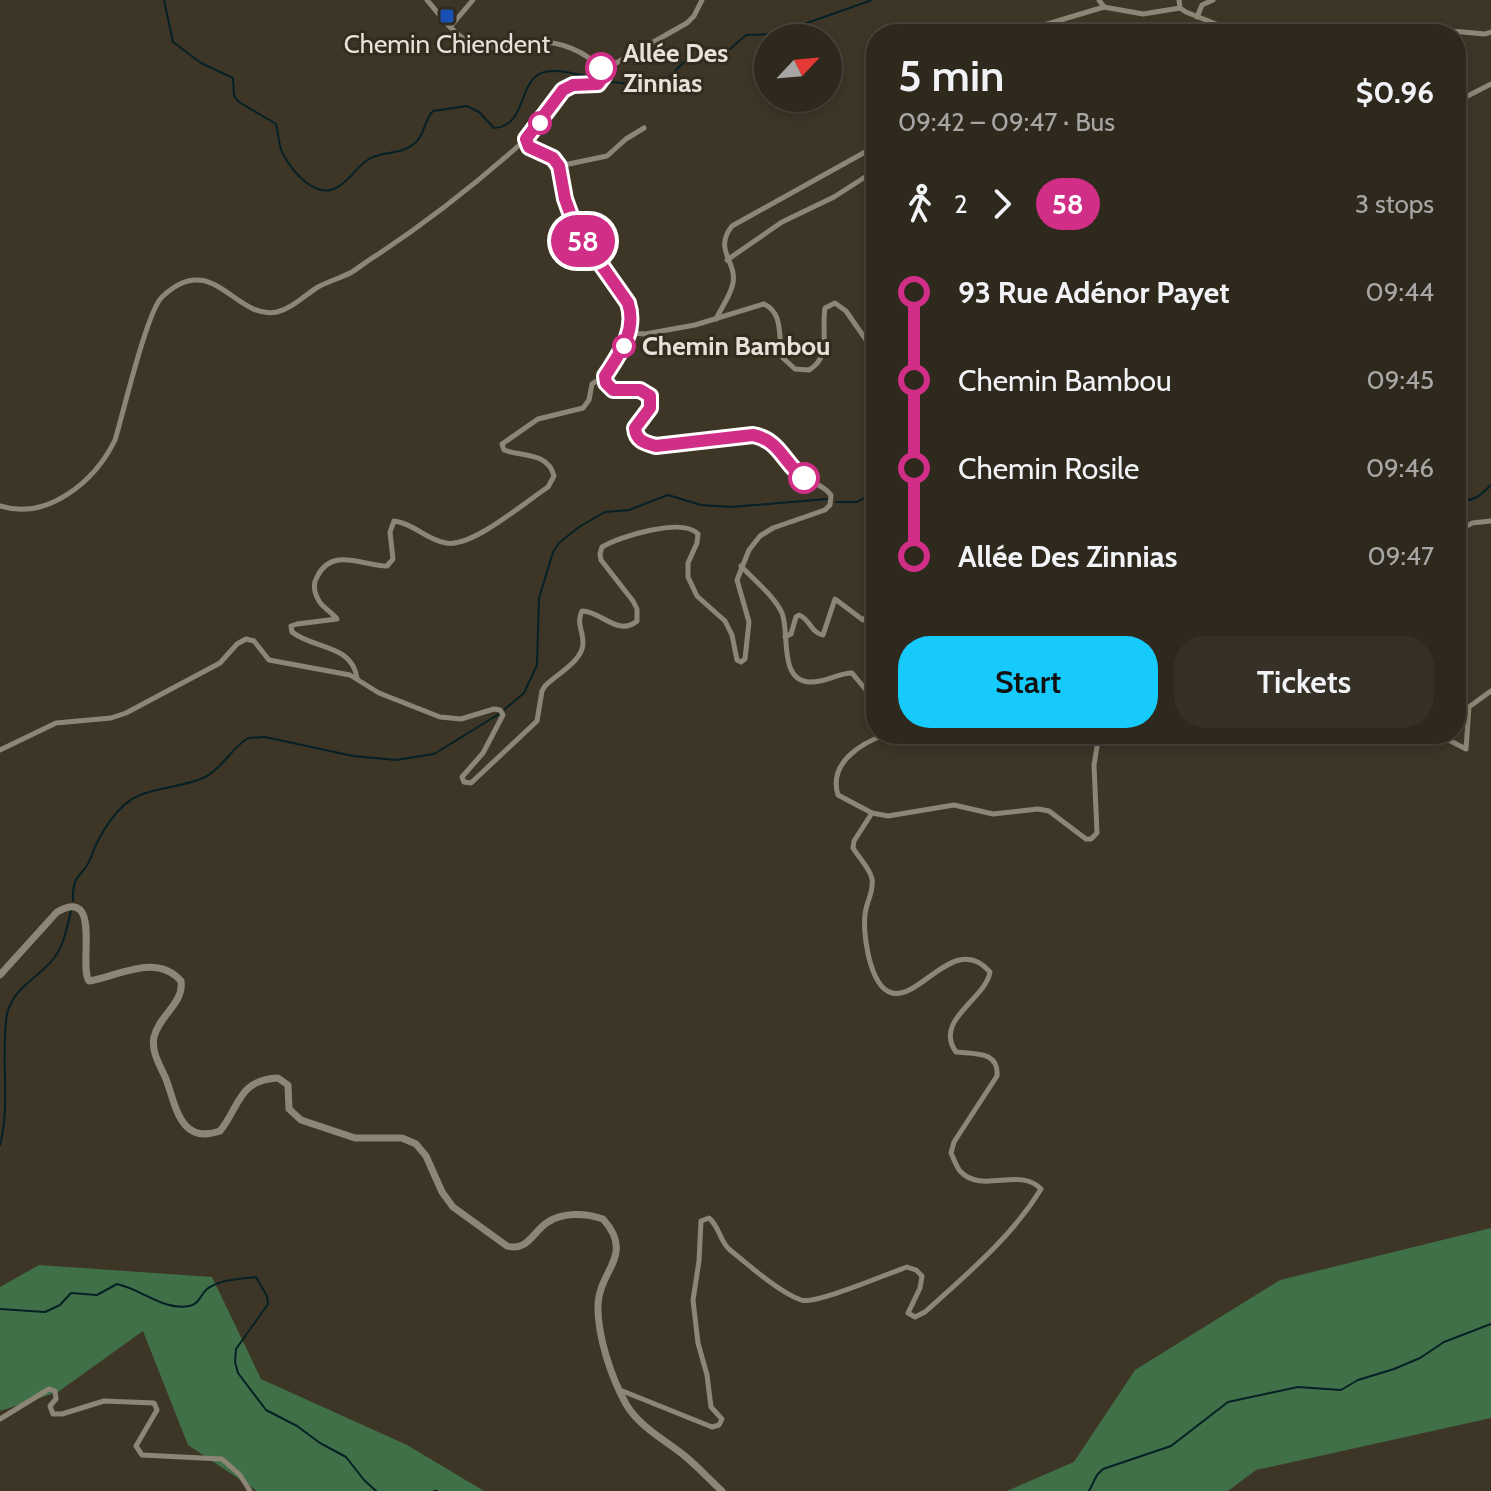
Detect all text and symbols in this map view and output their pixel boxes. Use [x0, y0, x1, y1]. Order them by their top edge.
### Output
marker: Chemin Chiendent [438, 7, 456, 25]
north arrow [754, 24, 842, 112]
map controls [754, 24, 842, 112]
place label: Chemin Chiendent [344, 28, 550, 60]
place label: Allée Des Zinnias [623, 37, 728, 99]
text: 5 min [898, 49, 1004, 102]
marker: Allée Des Zinnias [586, 53, 616, 83]
text: $0.96 [1356, 74, 1434, 111]
text: 09:42 – 09:47 · Bus [898, 106, 1115, 138]
unlabelled marker [529, 112, 551, 134]
icon: walk [898, 182, 942, 226]
icon: forward [980, 182, 1024, 226]
text: 58 [1052, 187, 1084, 221]
text: 2 [954, 188, 968, 220]
text: 3 stops [1355, 188, 1434, 220]
line badge: 58 [547, 215, 619, 267]
text: 58 [567, 224, 599, 258]
text: 93 Rue Adénor Payet [958, 274, 1230, 311]
text: 09:44 [1366, 276, 1434, 308]
place label: Chemin Bambou [642, 330, 830, 362]
marker: Chemin Bambou [613, 335, 635, 357]
text: Chemin Bambou [958, 362, 1172, 399]
text: 09:45 [1367, 364, 1434, 396]
text: Chemin Rosile [958, 450, 1139, 487]
text: 09:46 [1366, 452, 1434, 484]
unlabelled marker [789, 463, 819, 493]
text: Allée Des Zinnias [958, 538, 1177, 575]
text: 09:47 [1368, 540, 1434, 572]
button: Start [898, 636, 1158, 728]
button: Tickets [1174, 636, 1434, 728]

